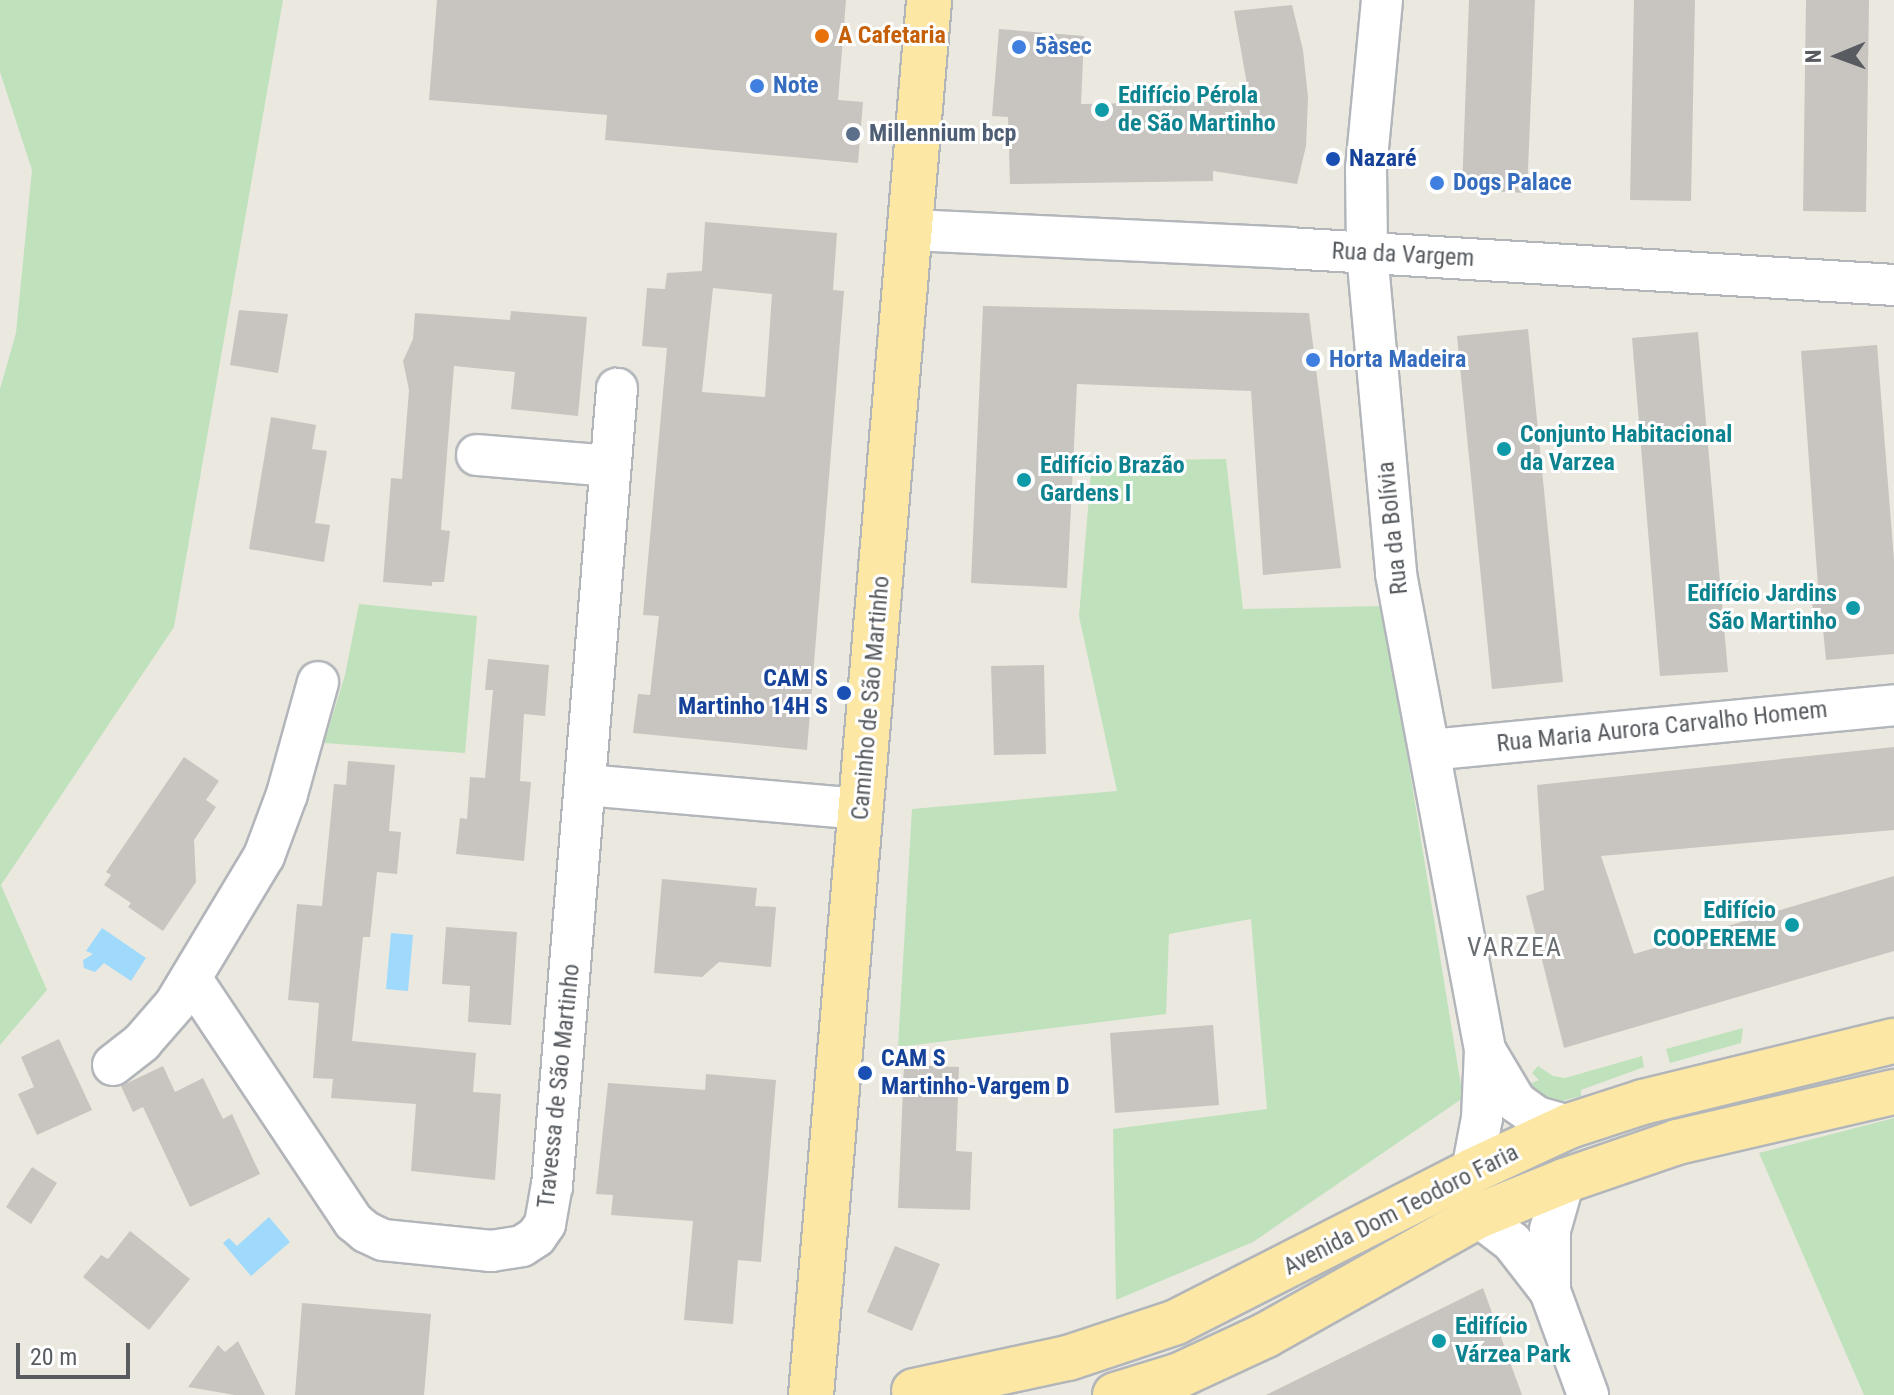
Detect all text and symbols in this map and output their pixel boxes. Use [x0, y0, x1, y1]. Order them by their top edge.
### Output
north arrow [1798, 16, 1878, 96]
place label: A Cafetaria [838, 22, 946, 50]
marker: A Cafetaria [813, 27, 831, 45]
place label: 5àsec [1035, 33, 1092, 61]
marker: 5àsec [1010, 38, 1028, 56]
text: N [1801, 49, 1826, 63]
place label: Note [773, 72, 818, 100]
marker: Note [748, 77, 766, 95]
place label: Edifício Pérola de São Martinho [1118, 82, 1276, 138]
marker: Edifício Pérola de São Martinho [1093, 101, 1111, 119]
place label: Millennium bcp [869, 120, 1016, 148]
marker: Millennium bcp [844, 125, 862, 143]
place label: Nazaré [1349, 145, 1416, 173]
marker: Nazaré [1324, 150, 1342, 168]
place label: Dogs Palace [1453, 169, 1572, 197]
marker: Dogs Palace [1428, 174, 1446, 192]
street label: Rua da Vargem [1331, 237, 1475, 273]
place label: Horta Madeira [1329, 346, 1466, 374]
marker: Horta Madeira [1304, 351, 1322, 369]
place label: Conjunto Habitacional da Varzea [1520, 421, 1732, 477]
marker: Conjunto Habitacional da Varzea [1495, 440, 1513, 458]
place label: Edifício Brazão Gardens I [1040, 452, 1185, 508]
street label: Rua da Bolívia [1372, 460, 1414, 596]
marker: Edifício Brazão Gardens I [1015, 471, 1033, 489]
street label: Caminho de São Martinho [846, 575, 896, 821]
place label: Edifício Jardins São Martinho [1687, 580, 1837, 636]
marker: Edifício Jardins São Martinho [1844, 599, 1862, 617]
place label: CAM S Martinho 14H S [678, 665, 828, 721]
marker: CAM S Martinho 14H S [835, 684, 853, 702]
street label: Rua Maria Aurora Carvalho Homem [1495, 695, 1829, 759]
place label: Edifício COOPEREME [1653, 897, 1776, 953]
marker: Edifício COOPEREME [1783, 916, 1801, 934]
district label: VARZEA [1467, 932, 1563, 964]
street label: Travessa de São Martinho [532, 962, 586, 1210]
place label: CAM S Martinho-Vargem D [881, 1045, 1069, 1101]
marker: CAM S Martinho-Vargem D [856, 1064, 874, 1082]
street label: Avenida Dom Teodoro Faria [1279, 1138, 1523, 1282]
place label: Edifício Várzea Park [1455, 1313, 1571, 1369]
scale bar [20, 1327, 134, 1377]
marker: Edifício Várzea Park [1430, 1332, 1448, 1350]
text: 20 m [30, 1343, 77, 1371]

